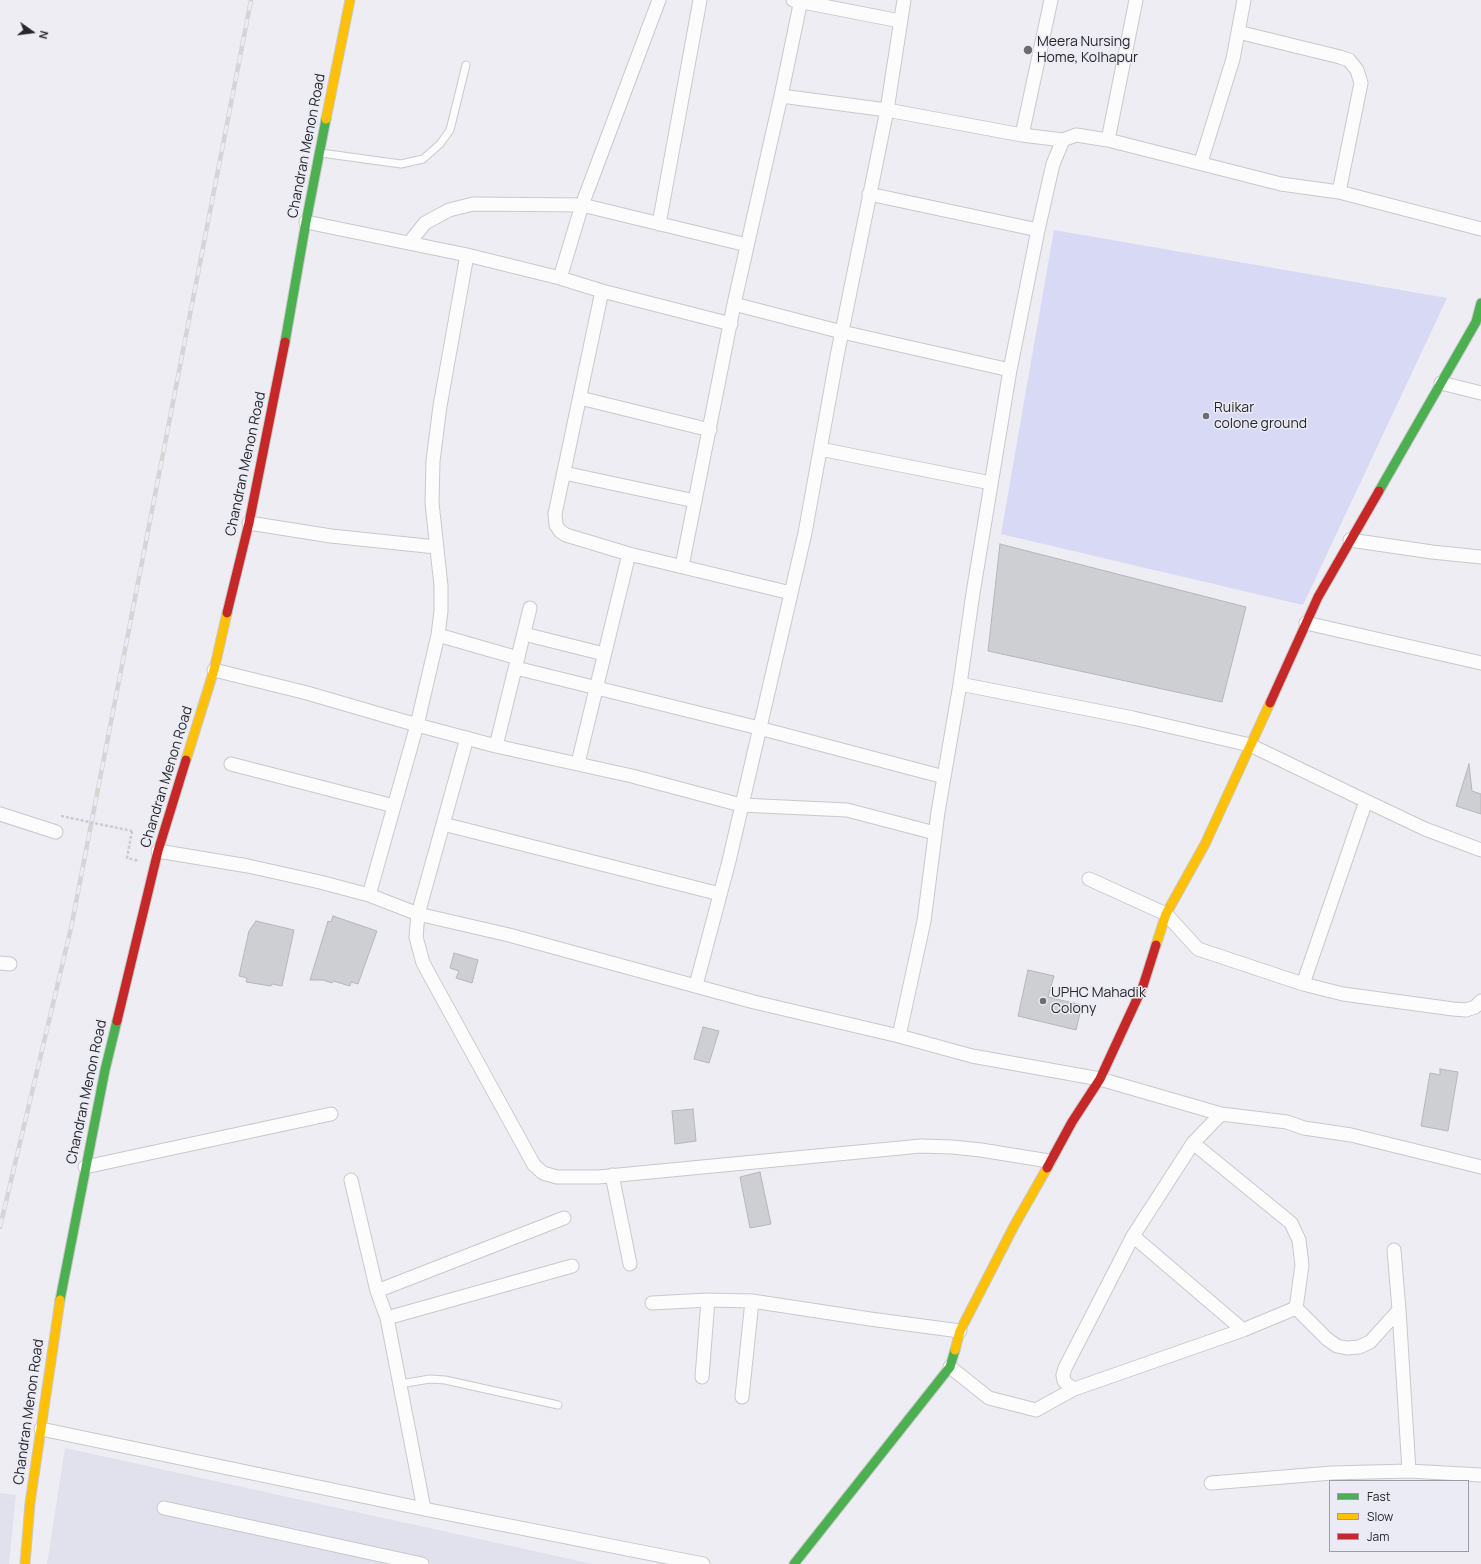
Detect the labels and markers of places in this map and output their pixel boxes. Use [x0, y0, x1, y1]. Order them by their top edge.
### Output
place label: Meera Nursing Home, Kolhapur [1037, 34, 1138, 66]
marker: Meera Nursing Home, Kolhapur [1022, 44, 1034, 56]
place label: Ruikar colone ground [1214, 400, 1307, 432]
marker: Ruikar colone ground [1201, 411, 1211, 421]
place label: UPHC Mahadik Colony [1051, 985, 1146, 1018]
marker: UPHC Mahadik Colony [1038, 996, 1048, 1006]

